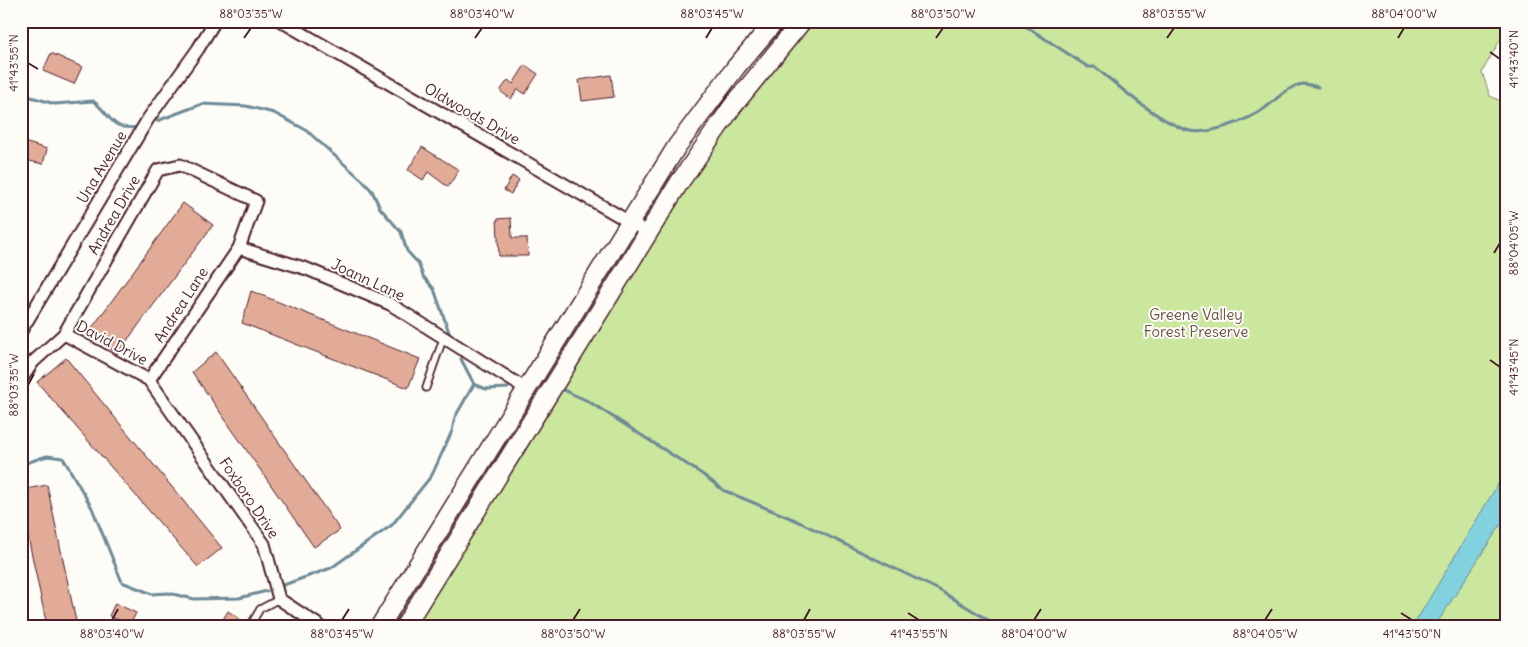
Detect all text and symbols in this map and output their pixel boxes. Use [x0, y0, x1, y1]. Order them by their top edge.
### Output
text: 88°03'35"W [219, 6, 283, 21]
text: 88°03'40"W [450, 6, 514, 21]
text: 88°03'45"W [680, 6, 744, 21]
text: 88°03'50"W [911, 6, 975, 21]
text: 88°03'55"W [1142, 6, 1206, 21]
text: 88°04'00"W [1371, 6, 1437, 21]
text: 41°43'40"N [1506, 30, 1521, 88]
text: 41°43'55"N [6, 34, 21, 92]
street label: Oldwoods Drive [421, 79, 523, 149]
street label: Una Avenue [73, 127, 131, 206]
street label: Andrea Drive [83, 172, 144, 258]
text: 88°04'05"W [1506, 211, 1521, 275]
street label: Joann Lane [328, 254, 408, 305]
street label: Andrea Lane [149, 263, 212, 346]
park label: Greene Valley Forest Preserve [1144, 305, 1248, 341]
street label: David Drive [73, 316, 151, 369]
text: 41°43'45"N [1506, 338, 1521, 396]
text: 88°03'35"W [6, 353, 21, 417]
street label: Foxboro Drive [215, 454, 283, 542]
text: 88°03'40"W [80, 626, 144, 641]
text: 88°03'45"W [310, 626, 374, 641]
text: 88°03'50"W [541, 626, 605, 641]
text: 88°03'55"W [772, 626, 836, 641]
text: 41°43'55"N [890, 626, 948, 641]
text: 88°04'00"W [1001, 626, 1067, 641]
text: 88°04'05"W [1233, 626, 1297, 641]
text: 41°43'50"N [1383, 626, 1441, 641]

